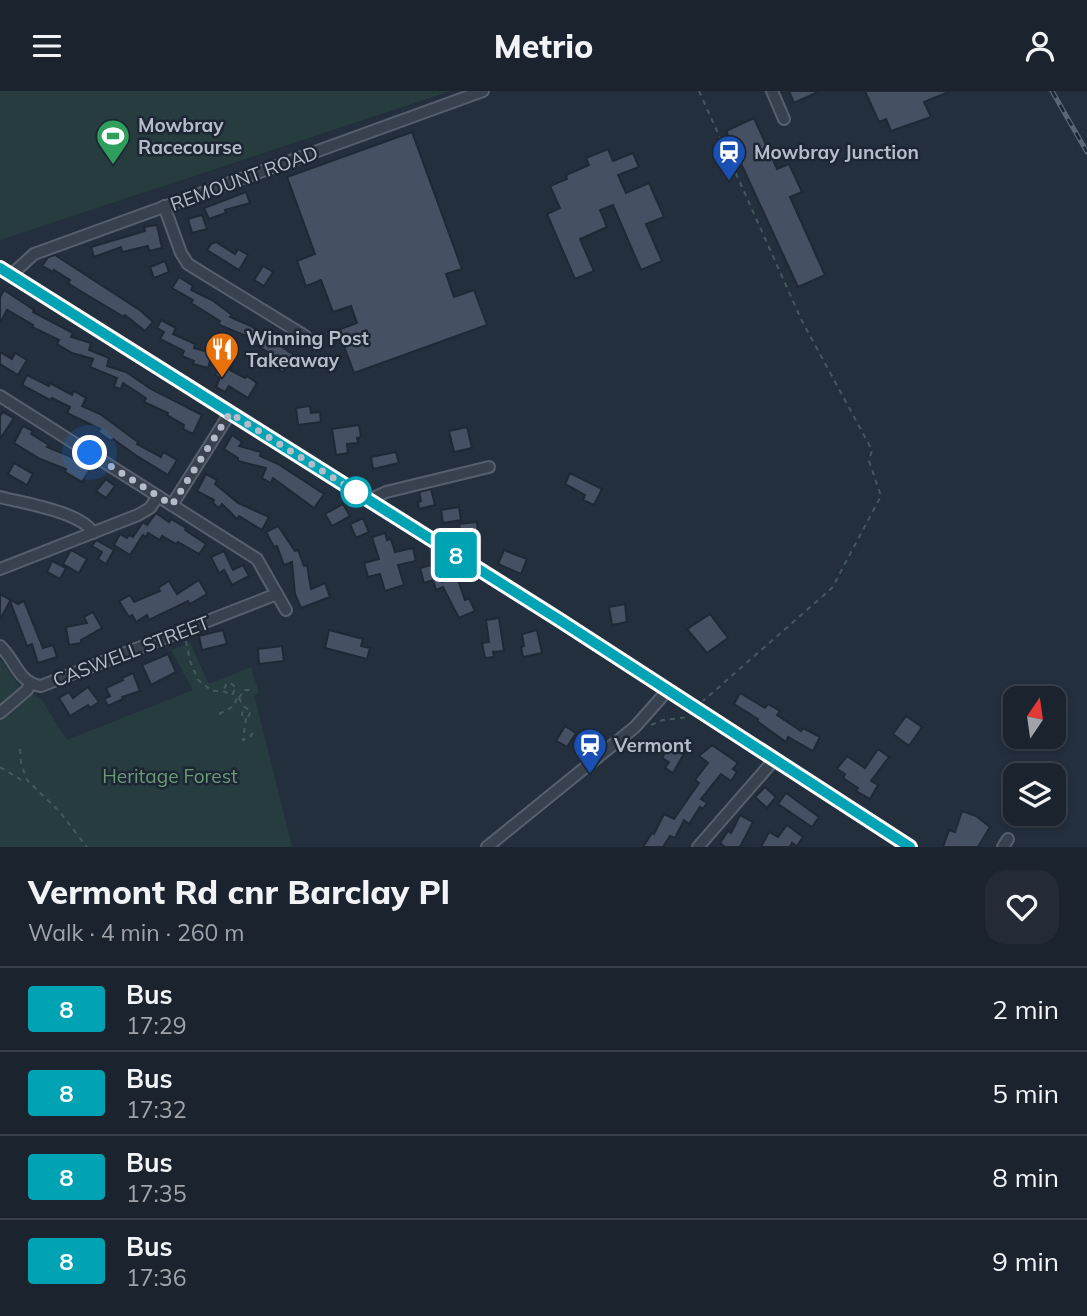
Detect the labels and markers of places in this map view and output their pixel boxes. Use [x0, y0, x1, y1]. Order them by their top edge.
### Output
place label: Mowbray Racecourse [138, 113, 242, 159]
sports icon: Mowbray Racecourse [94, 117, 132, 166]
station icon: Mowbray Junction [710, 133, 748, 182]
place label: Mowbray Junction [754, 140, 919, 164]
place label: Winning Post Takeaway [246, 326, 369, 372]
restaurant icon: Winning Post Takeaway [203, 330, 241, 379]
unlabelled marker [341, 477, 371, 507]
station icon: Vermont [571, 726, 609, 775]
place label: Vermont [613, 733, 691, 757]

